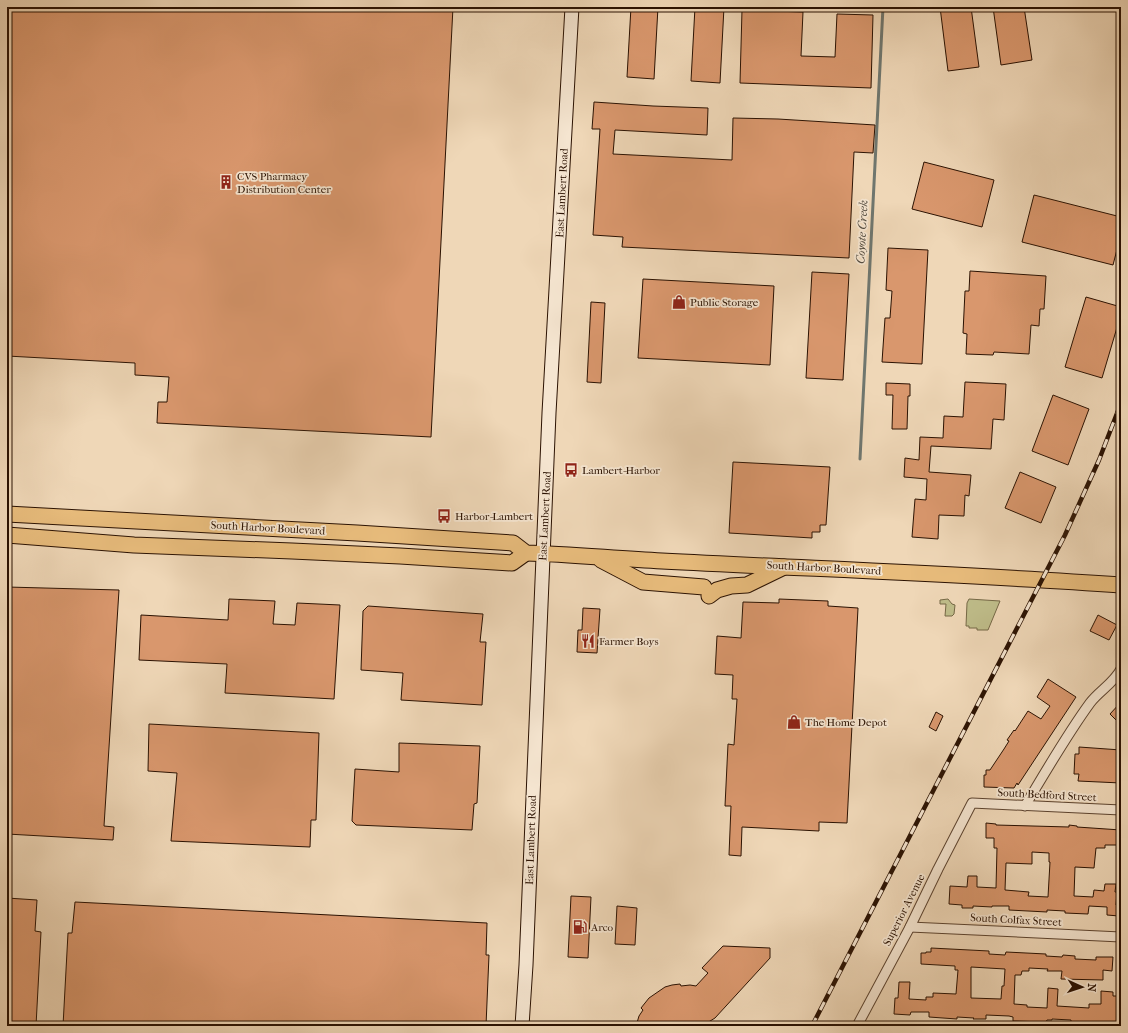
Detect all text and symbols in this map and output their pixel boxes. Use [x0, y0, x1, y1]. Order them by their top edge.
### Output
street label: East Lambert Road [553, 147, 571, 238]
place label: CVS Pharmacy Distribution Center [237, 170, 331, 196]
building icon: CVS Pharmacy Distribution Center [218, 174, 234, 190]
water label: Coyote Creek [853, 200, 871, 264]
shop icon: Public Storage [671, 294, 687, 310]
place label: Public Storage [690, 296, 759, 309]
bus stop icon: Lambert-Harbor [563, 462, 579, 478]
place label: Lambert-Harbor [582, 464, 660, 477]
street label: East Lambert Road [536, 470, 554, 561]
bus stop icon: Harbor-Lambert [436, 508, 452, 524]
place label: Harbor-Lambert [455, 510, 533, 523]
street label: South Harbor Boulevard [210, 519, 327, 538]
street label: South Harbor Boulevard [766, 559, 883, 578]
restaurant icon: Farmer Boys [580, 633, 596, 649]
place label: Farmer Boys [599, 635, 658, 648]
shop icon: The Home Depot [786, 714, 802, 730]
place label: The Home Depot [805, 716, 887, 729]
street label: South Bedford Street [997, 786, 1097, 804]
street label: East Lambert Road [523, 794, 539, 885]
street label: Superior Avenue [880, 871, 928, 948]
street label: South Colfax Street [970, 911, 1062, 929]
fuel station icon: Arco [572, 919, 588, 935]
place label: Arco [590, 921, 614, 934]
north arrow [1062, 967, 1102, 1007]
text: N [1085, 983, 1098, 993]

